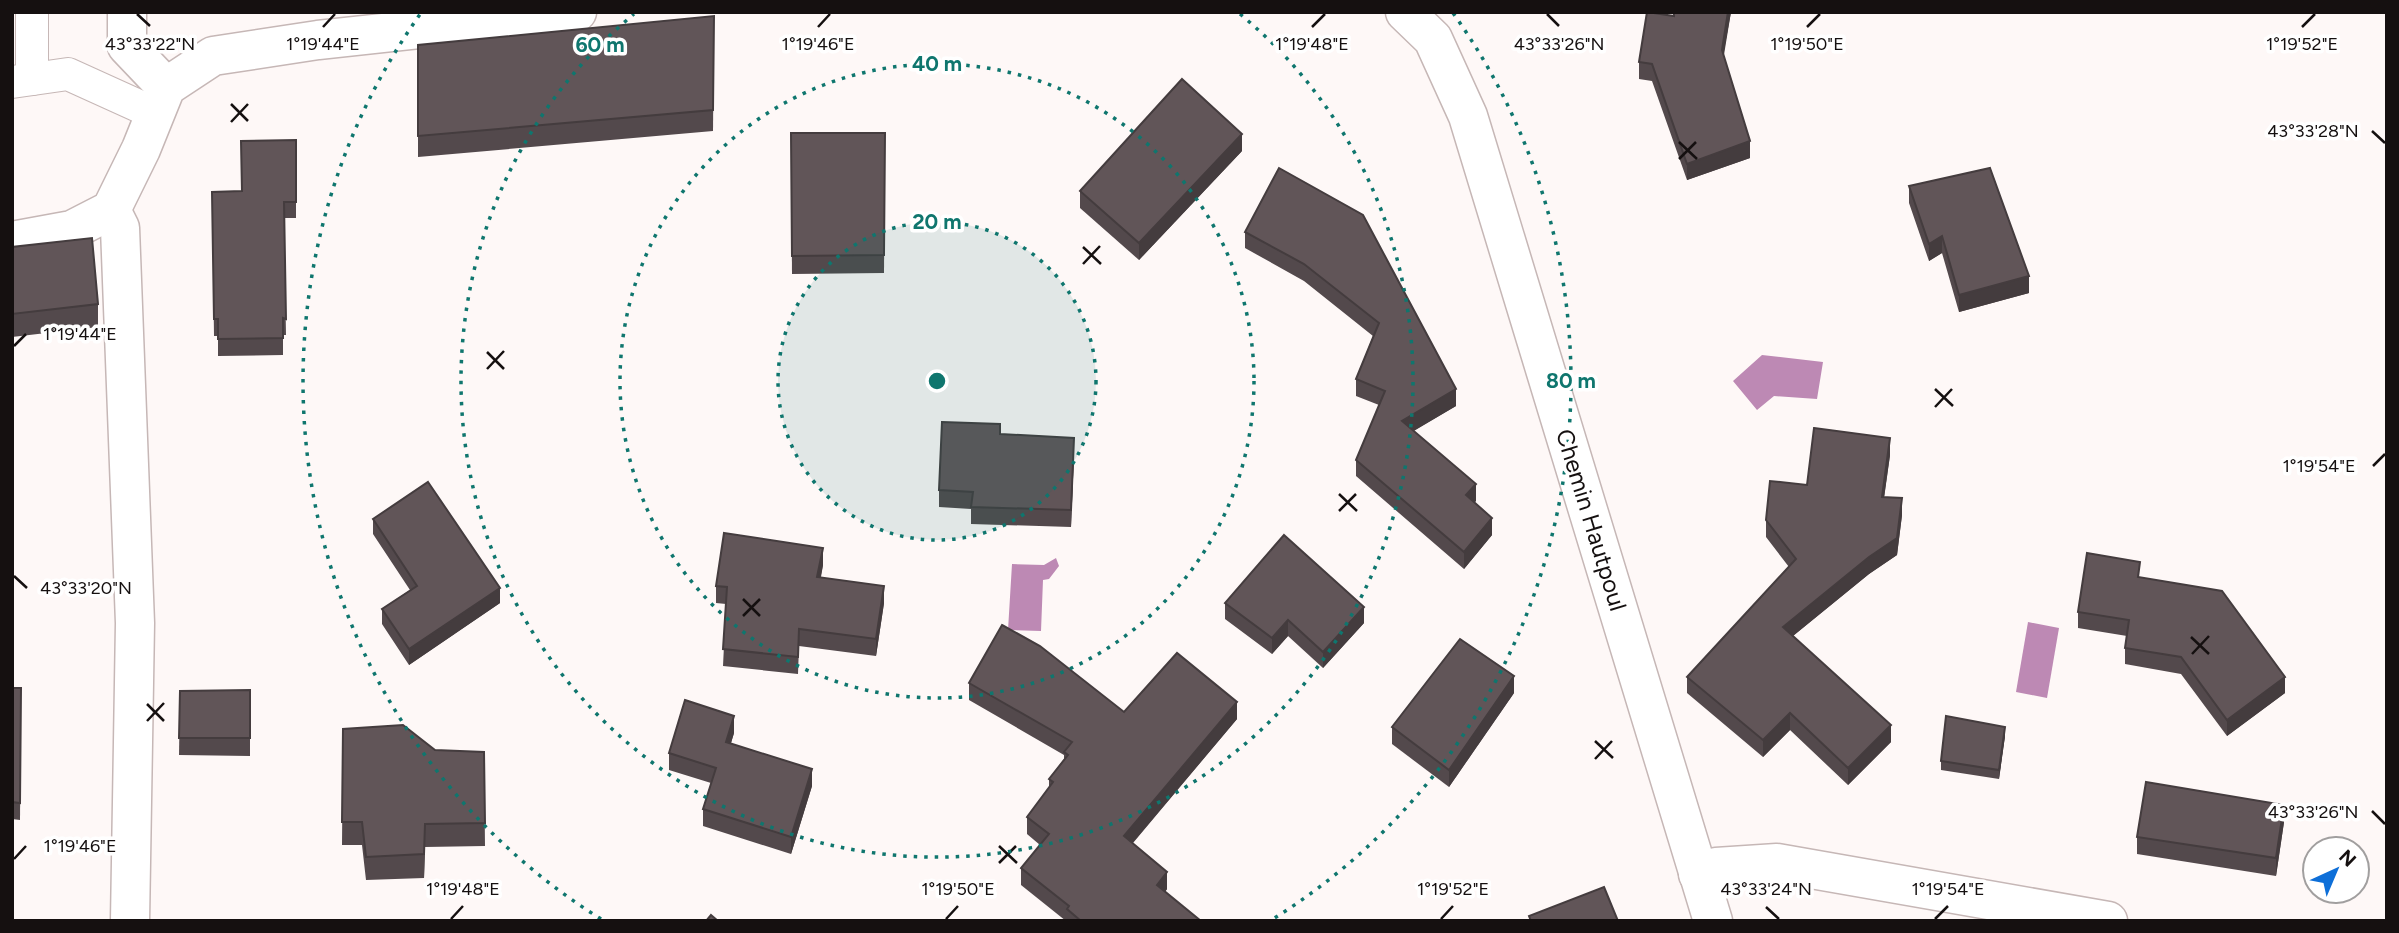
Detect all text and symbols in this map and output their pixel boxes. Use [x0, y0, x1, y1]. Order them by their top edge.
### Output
text: 60 m [575, 32, 625, 57]
text: 43°33'22"N [105, 33, 195, 55]
text: 1°19'44"E [286, 33, 360, 55]
text: 1°19'46"E [781, 33, 855, 55]
text: 1°19'48"E [1275, 33, 1349, 55]
text: 43°33'26"N [1514, 33, 1604, 55]
text: 1°19'50"E [1770, 33, 1844, 55]
text: 1°19'52"E [2266, 33, 2338, 55]
text: 40 m [912, 51, 962, 76]
text: 43°33'28"N [2267, 120, 2359, 142]
text: 20 m [912, 209, 962, 234]
text: 1°19'44"E [43, 323, 117, 345]
text: 80 m [1546, 368, 1596, 393]
centre of rings [925, 369, 949, 393]
street label: Chemin Hautpoul [1550, 425, 1633, 614]
text: 1°19'54"E [2282, 455, 2356, 477]
text: 43°33'20"N [40, 577, 132, 599]
text: 43°33'26"N [2268, 801, 2358, 823]
text: 1°19'46"E [43, 835, 117, 857]
north arrow [2301, 835, 2371, 905]
text: N [2334, 845, 2361, 872]
text: 1°19'48"E [426, 878, 500, 900]
text: 1°19'50"E [921, 878, 995, 900]
text: 1°19'52"E [1417, 878, 1489, 900]
text: 43°33'24"N [1720, 878, 1812, 900]
text: 1°19'54"E [1911, 878, 1985, 900]

